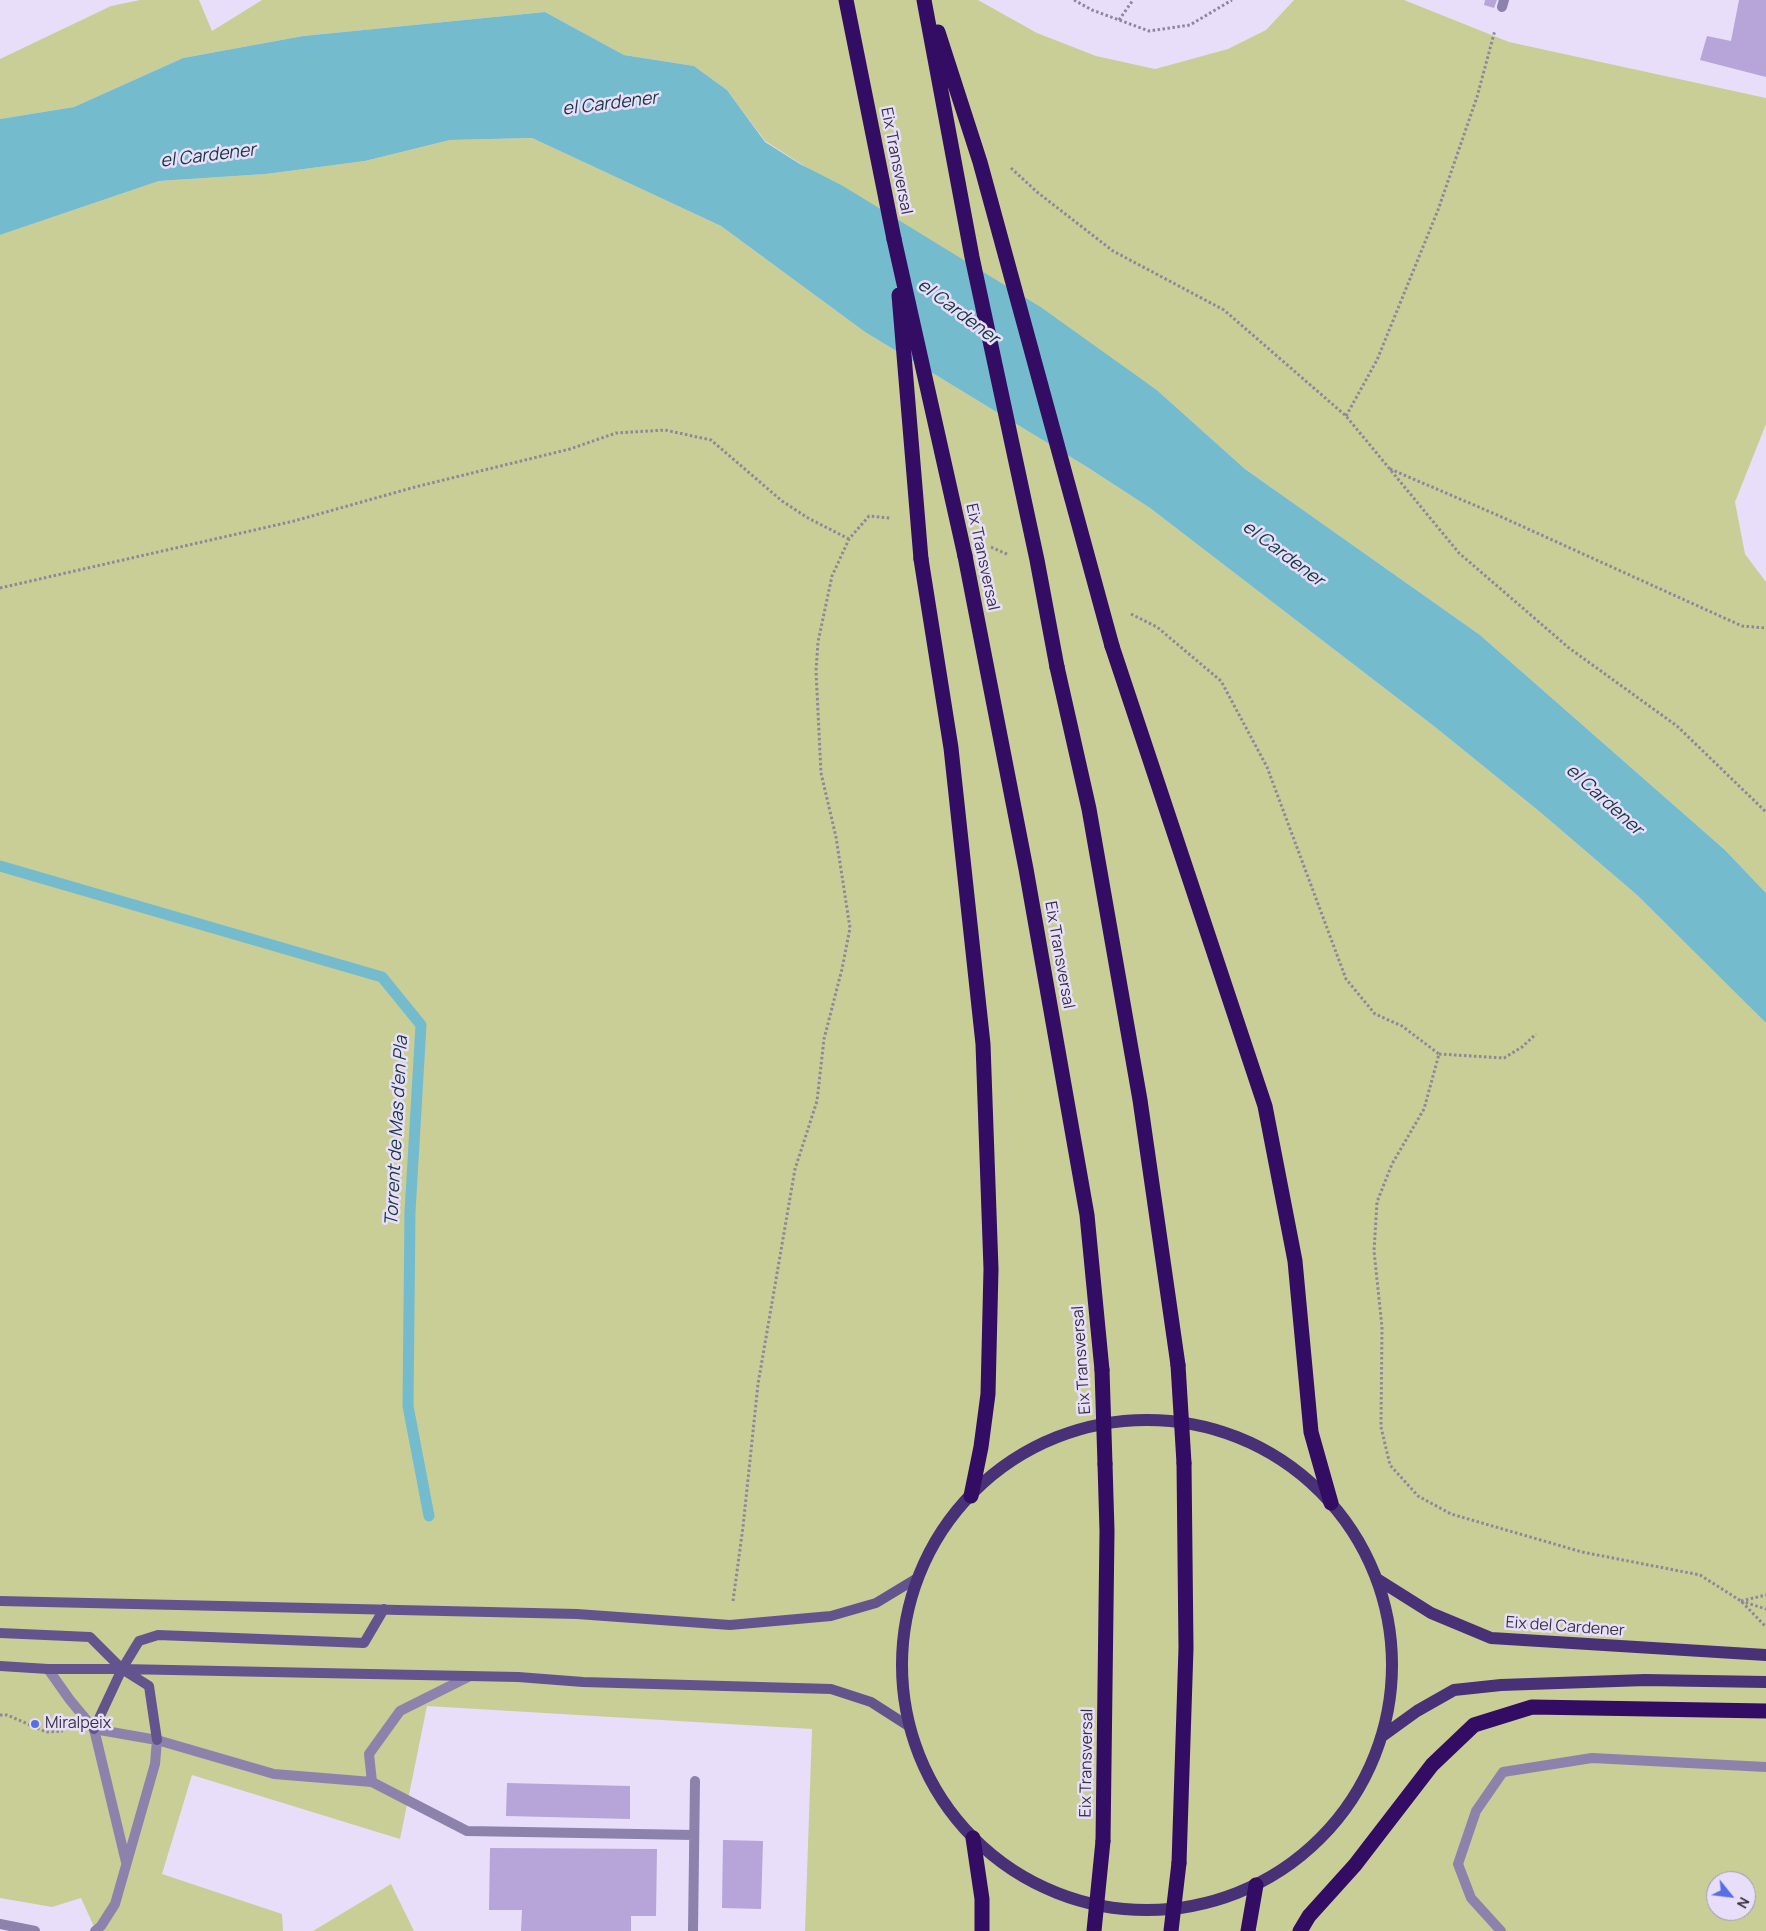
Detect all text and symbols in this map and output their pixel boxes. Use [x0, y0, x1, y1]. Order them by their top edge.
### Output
water label: el Cardener [561, 87, 659, 121]
street label: Eix Transversal [876, 106, 916, 216]
water label: el Cardener [159, 139, 257, 173]
water label: el Cardener [913, 274, 1003, 350]
street label: Eix Transversal [961, 502, 1003, 612]
water label: el Cardener [1238, 516, 1328, 592]
water label: el Cardener [1561, 760, 1647, 840]
street label: Eix Transversal [1040, 900, 1078, 1010]
water label: Torrent de Mas d'en Pla [381, 1035, 413, 1227]
street label: Eix Transversal [1069, 1305, 1095, 1415]
street label: Eix del Cardener [1505, 1613, 1625, 1641]
street label: Eix Transversal [1076, 1708, 1098, 1818]
place label: Miralpeix [45, 1714, 111, 1734]
marker: Miralpeix [29, 1718, 41, 1730]
north arrow [1706, 1871, 1756, 1921]
text: N [1733, 1894, 1754, 1912]

